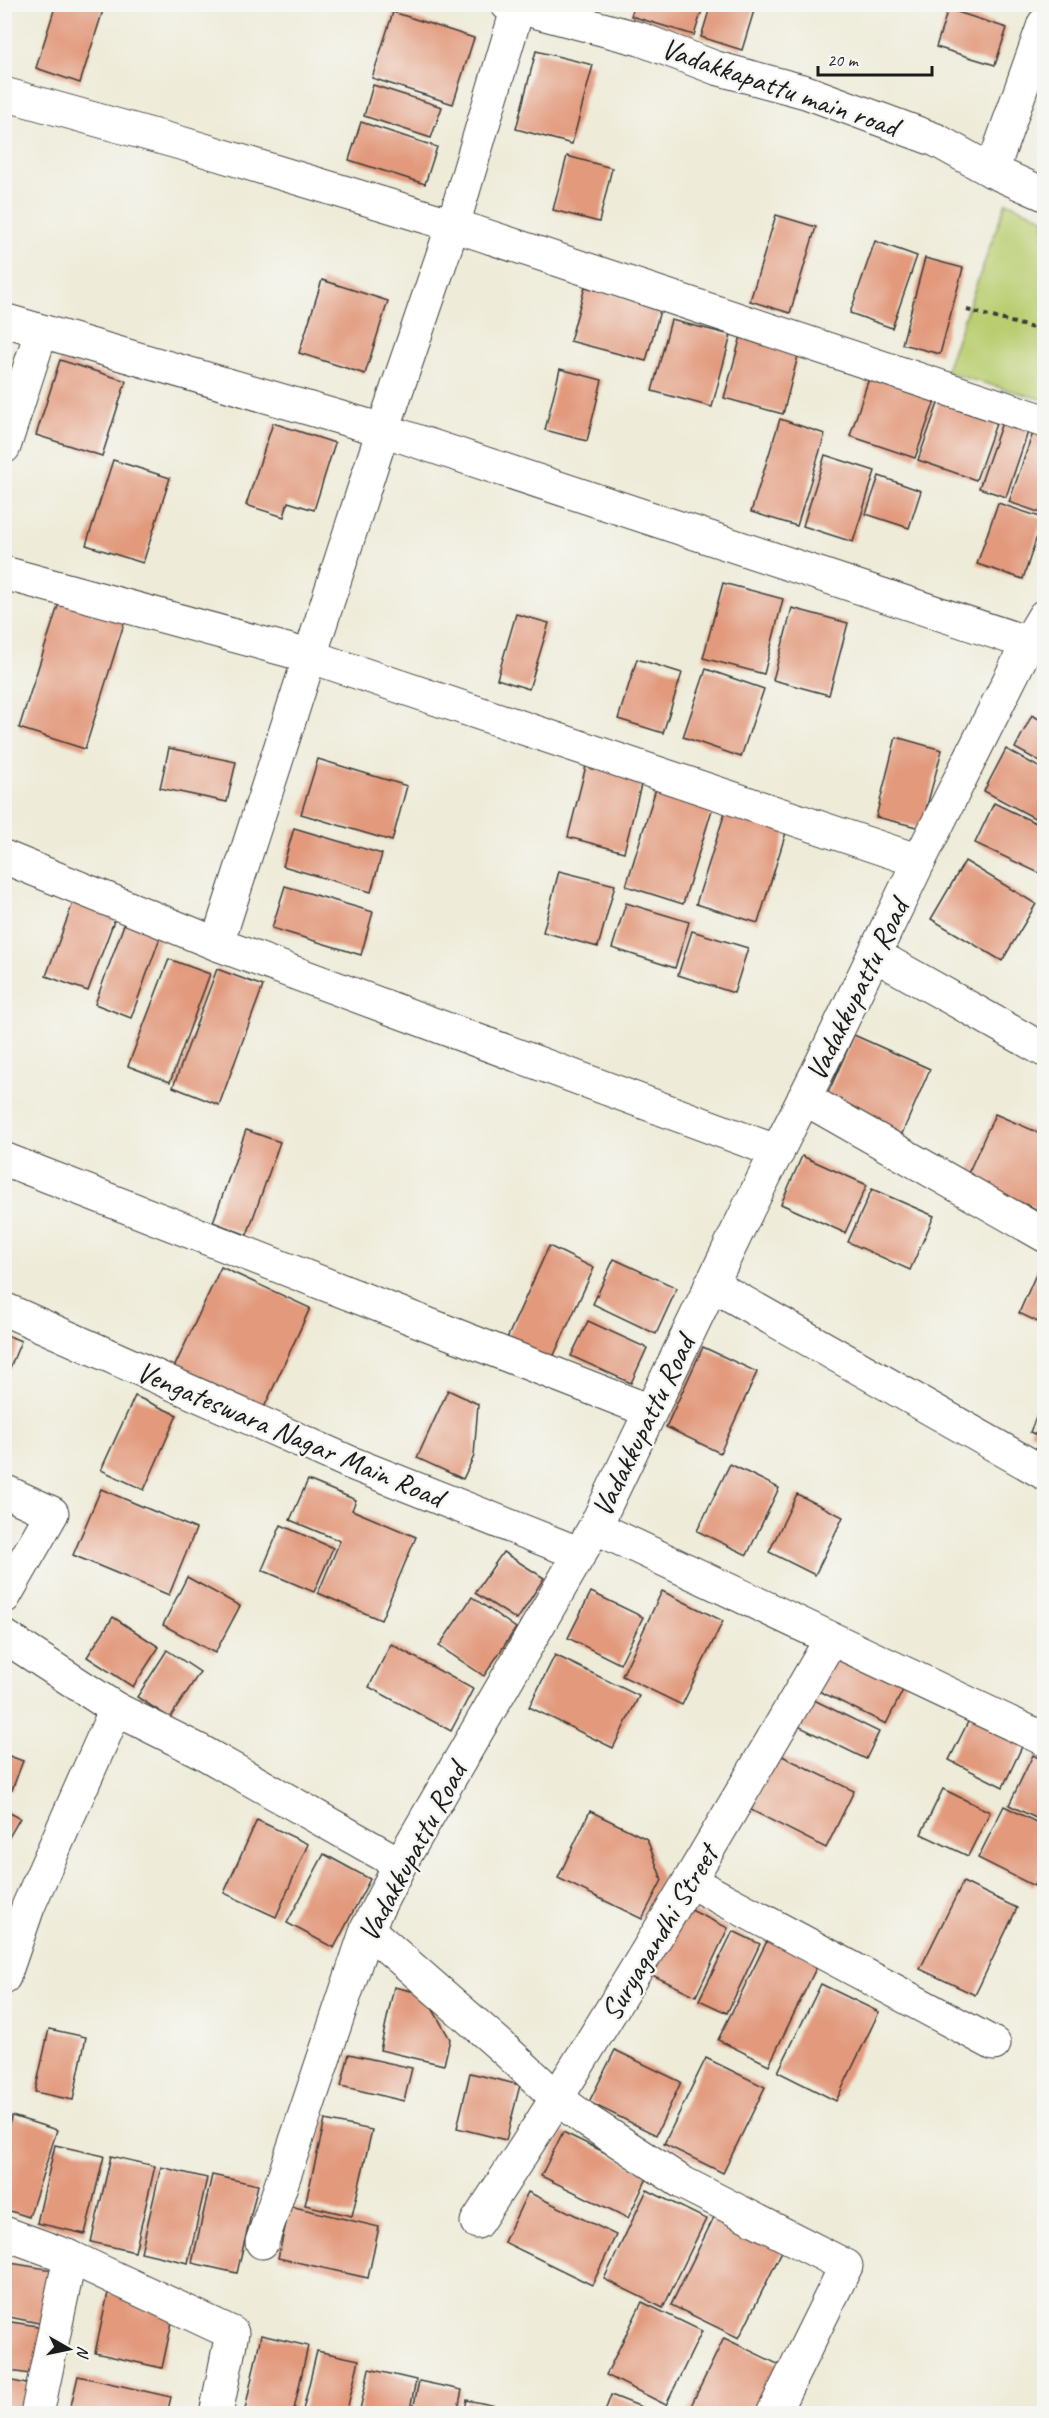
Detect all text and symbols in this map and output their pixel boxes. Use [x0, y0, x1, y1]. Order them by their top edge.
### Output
street label: Vadakkapattu main road [657, 29, 907, 147]
scale bar [818, 39, 932, 77]
text: 20 m [827, 49, 860, 71]
street label: Vadakkupattu Road [797, 889, 919, 1087]
street label: Vadakkupattu Road [583, 1325, 705, 1523]
street label: Vengateswara Nagar Main Road [131, 1352, 453, 1518]
street label: Vadakkupattu Road [349, 1752, 477, 1948]
street label: Suryagandhi Street [592, 1835, 728, 2028]
north arrow [39, 2319, 99, 2379]
text: N [72, 2345, 93, 2361]

